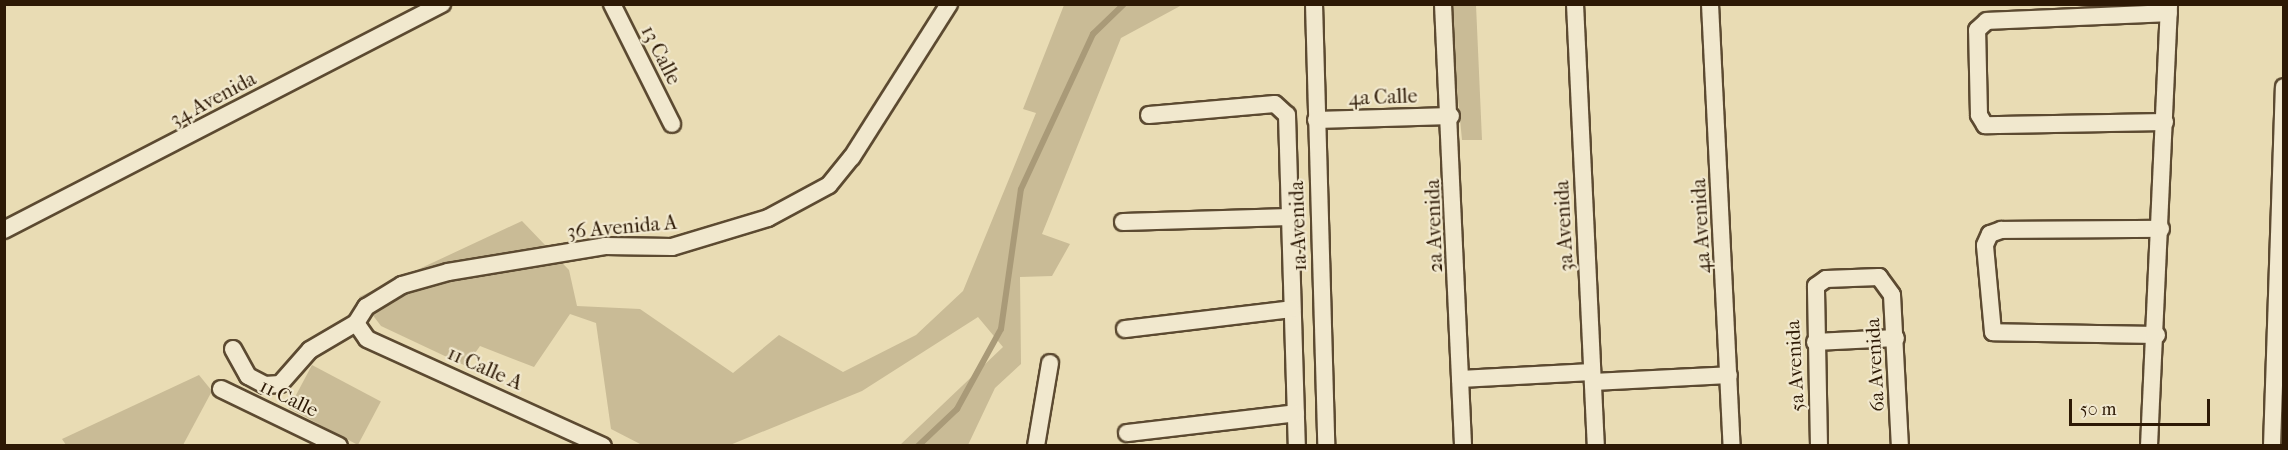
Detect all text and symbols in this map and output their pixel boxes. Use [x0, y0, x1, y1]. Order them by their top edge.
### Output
street label: 13 Calle [636, 21, 686, 89]
street label: 34 Avenida [166, 66, 260, 132]
street label: 4a Calle [1348, 84, 1418, 110]
street label: 4a Avenida [1687, 178, 1715, 274]
street label: 2a Avenida [1420, 179, 1448, 273]
street label: 1a Avenida [1284, 180, 1312, 272]
street label: 3a Avenida [1550, 180, 1578, 272]
street label: 36 Avenida A [566, 210, 678, 244]
street label: 6a Avenida [1861, 317, 1889, 413]
street label: 5a Avenida [1781, 320, 1809, 412]
street label: 11 Calle A [444, 341, 526, 395]
street label: 11 Calle [256, 374, 322, 422]
scale bar [2072, 387, 2213, 425]
text: 50 m [2080, 399, 2116, 420]

